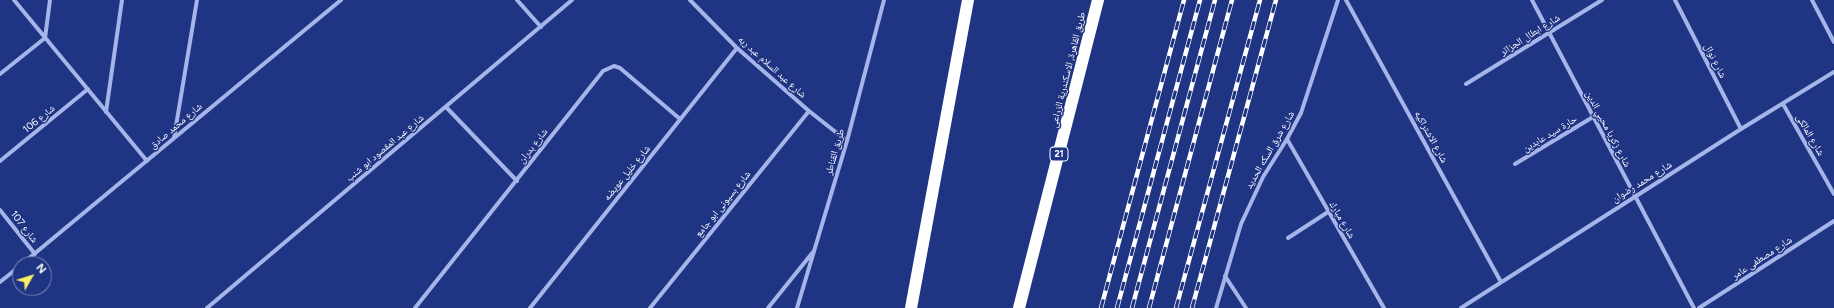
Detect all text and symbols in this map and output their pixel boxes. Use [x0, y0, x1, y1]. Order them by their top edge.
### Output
street label: طريق القاهرة, الاسكندرية الزراعى [1048, 11, 1088, 129]
street label: شارع ابطال الجزائر [1498, 12, 1562, 58]
street label: شارع عبد السلام عبد ربه [735, 33, 809, 101]
street label: شارع نوال [1701, 42, 1729, 80]
street label: شارع زكريا محيي الدين [1583, 89, 1633, 169]
street label: شارع محمد صادق [147, 101, 205, 151]
street label: شارع 106 [21, 102, 57, 136]
street label: شارع شرق السكه الحديد [1243, 109, 1297, 191]
street label: شارع الاشتراكيه [1412, 109, 1450, 165]
street label: شارع عبد المقصود ابو شنب [344, 112, 426, 184]
street label: شارع المالكى [1793, 112, 1827, 158]
street label: حارة سيد عابدين [1521, 113, 1579, 155]
street label: شارع بدران [516, 126, 550, 166]
street label: طريق القناطر [823, 128, 847, 176]
street label: شارع خليل عويضه [601, 143, 653, 203]
road number: 21 [1050, 147, 1068, 161]
street label: شارع محمد رضوان [1610, 159, 1674, 205]
street label: شارع بسيونى ابو جامع [693, 168, 753, 240]
street label: شارع مبارك [1327, 199, 1357, 241]
street label: شارع 107 [8, 209, 40, 245]
street label: شارع مصطفى عامر [1730, 234, 1794, 282]
north arrow [12, 256, 52, 296]
text: N [33, 261, 49, 276]

